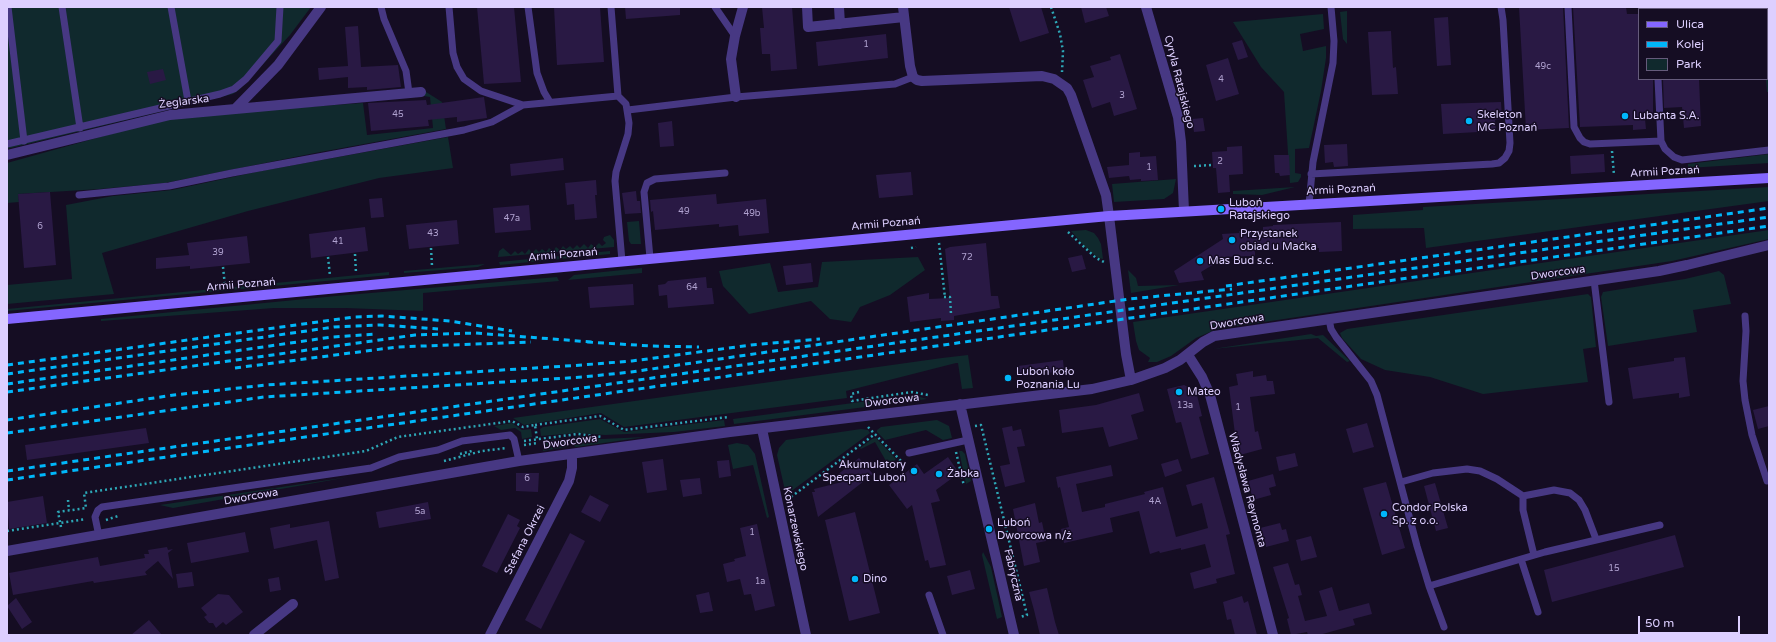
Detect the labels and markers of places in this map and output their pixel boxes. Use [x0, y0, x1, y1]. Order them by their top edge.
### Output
place label: Skeleton MC Poznań [1477, 108, 1537, 134]
place label: Lubanta S.A. [1633, 109, 1700, 123]
marker: Lubanta S.A. [1620, 111, 1630, 121]
marker: Skeleton MC Poznań [1464, 116, 1474, 126]
place label: Luboń Ratajskiego [1229, 196, 1290, 222]
marker: Luboń Ratajskiego [1216, 204, 1226, 214]
place label: Przystanek obiad u Maćka [1240, 227, 1317, 253]
marker: Przystanek obiad u Maćka [1227, 235, 1237, 245]
place label: Mas Bud s.c. [1208, 254, 1274, 268]
marker: Mas Bud s.c. [1195, 256, 1205, 266]
place label: Luboń koło Poznania Lu [1016, 365, 1080, 391]
marker: Luboń koło Poznania Lu [1003, 373, 1013, 383]
place label: Mateo [1187, 385, 1221, 399]
marker: Mateo [1174, 387, 1184, 397]
place label: Akumulatory Specpart Luboń [823, 458, 906, 484]
marker: Akumulatory Specpart Luboń [909, 466, 919, 476]
place label: Żabka [947, 467, 979, 481]
marker: Żabka [934, 469, 944, 479]
place label: Condor Polska Sp. z o.o. [1392, 501, 1468, 527]
marker: Condor Polska Sp. z o.o. [1379, 509, 1389, 519]
place label: Luboń Dworcowa n/ż [997, 516, 1072, 542]
marker: Luboń Dworcowa n/ż [984, 524, 994, 534]
place label: Dino [863, 572, 887, 586]
marker: Dino [850, 574, 860, 584]

